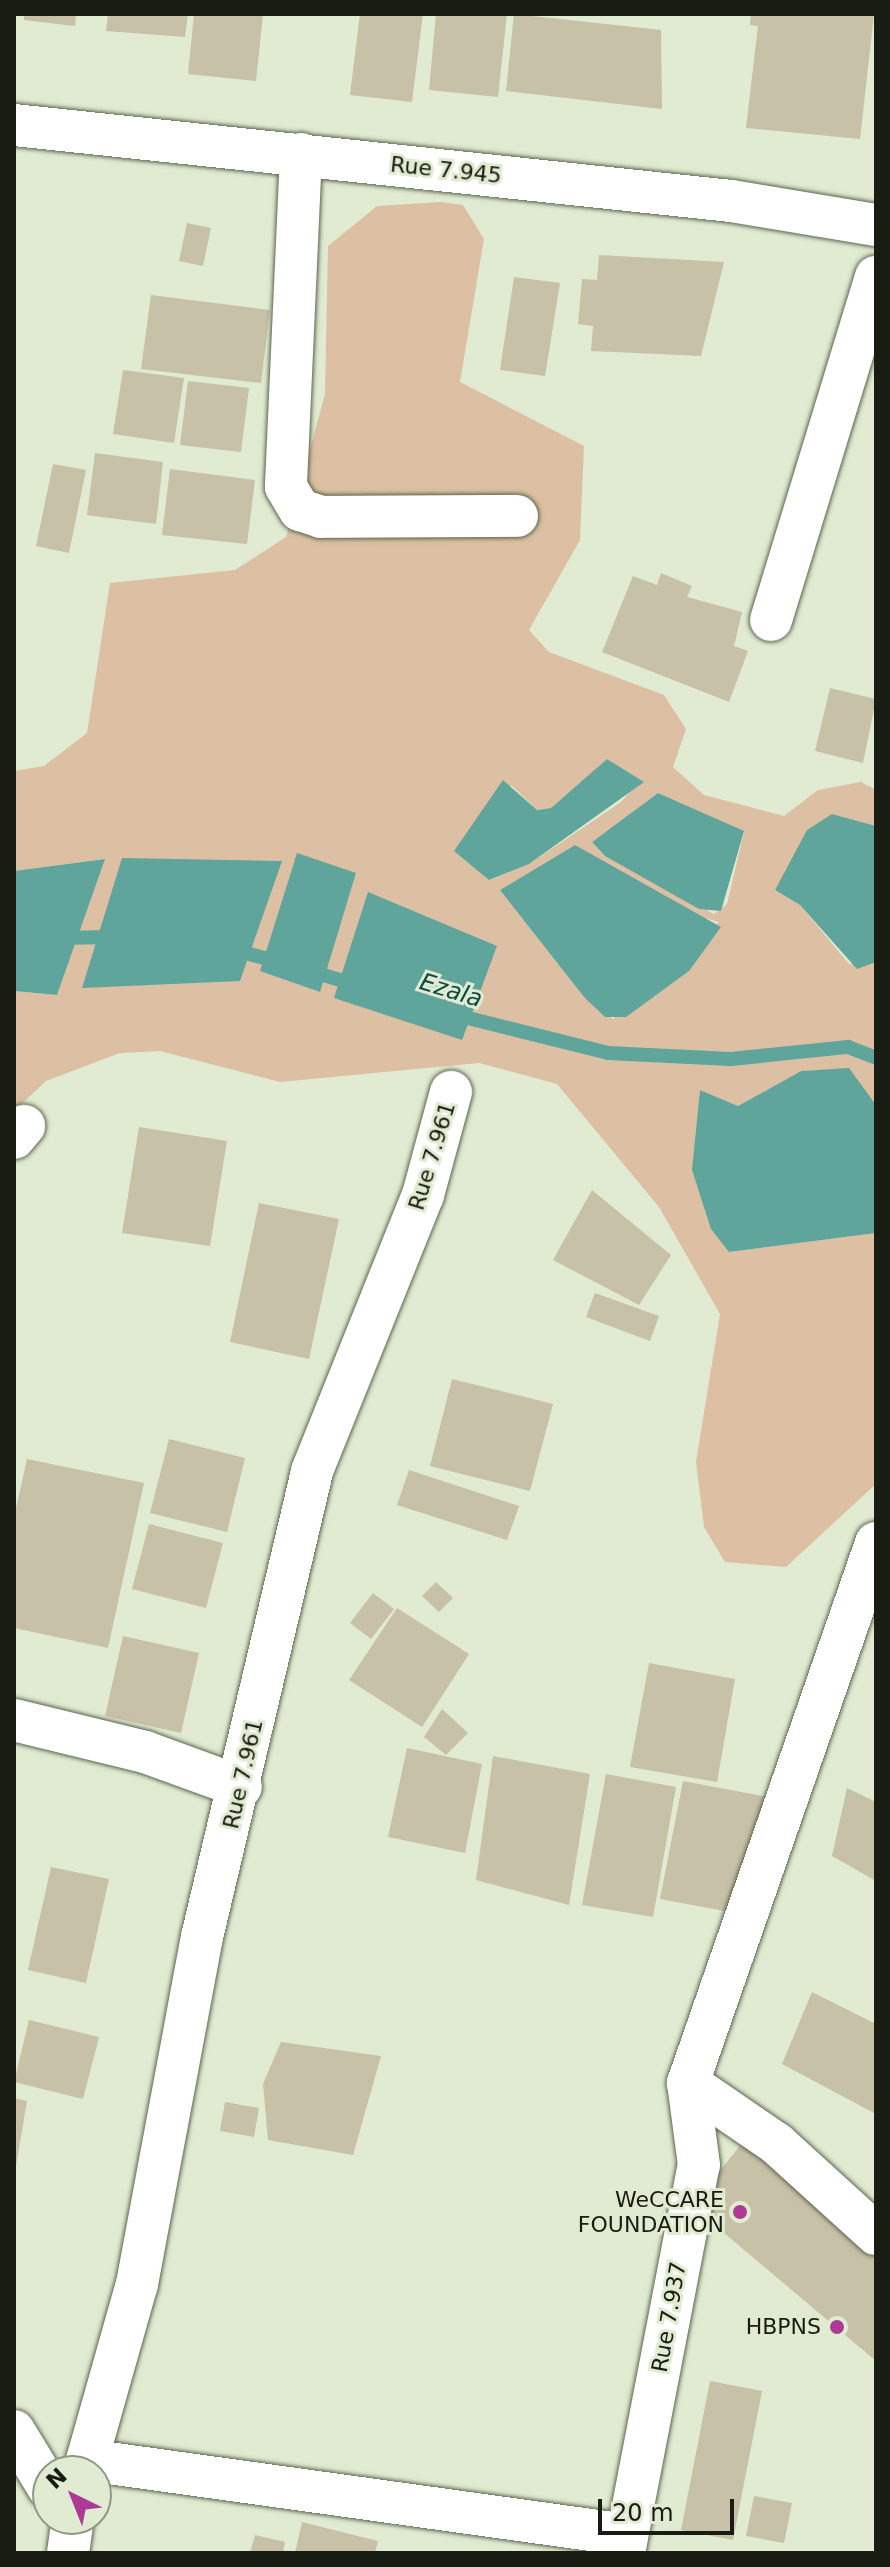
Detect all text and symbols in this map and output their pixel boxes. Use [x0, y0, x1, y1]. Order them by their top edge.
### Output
street label: Rue 7.945 [389, 151, 503, 189]
water label: Ezala [416, 968, 486, 1014]
street label: Rue 7.961 [403, 1099, 461, 1213]
street label: Rue 7.961 [218, 1717, 268, 1831]
place label: WeCCARE FOUNDATION [578, 2186, 724, 2238]
marker: WeCCARE FOUNDATION [731, 2203, 749, 2221]
street label: Rue 7.937 [646, 2260, 692, 2374]
place label: HBPNS [746, 2314, 821, 2340]
marker: HBPNS [828, 2318, 846, 2336]
north arrow [32, 2455, 112, 2535]
text: N [41, 2463, 72, 2494]
scale bar [602, 2483, 738, 2533]
text: 20 m [612, 2499, 674, 2527]

